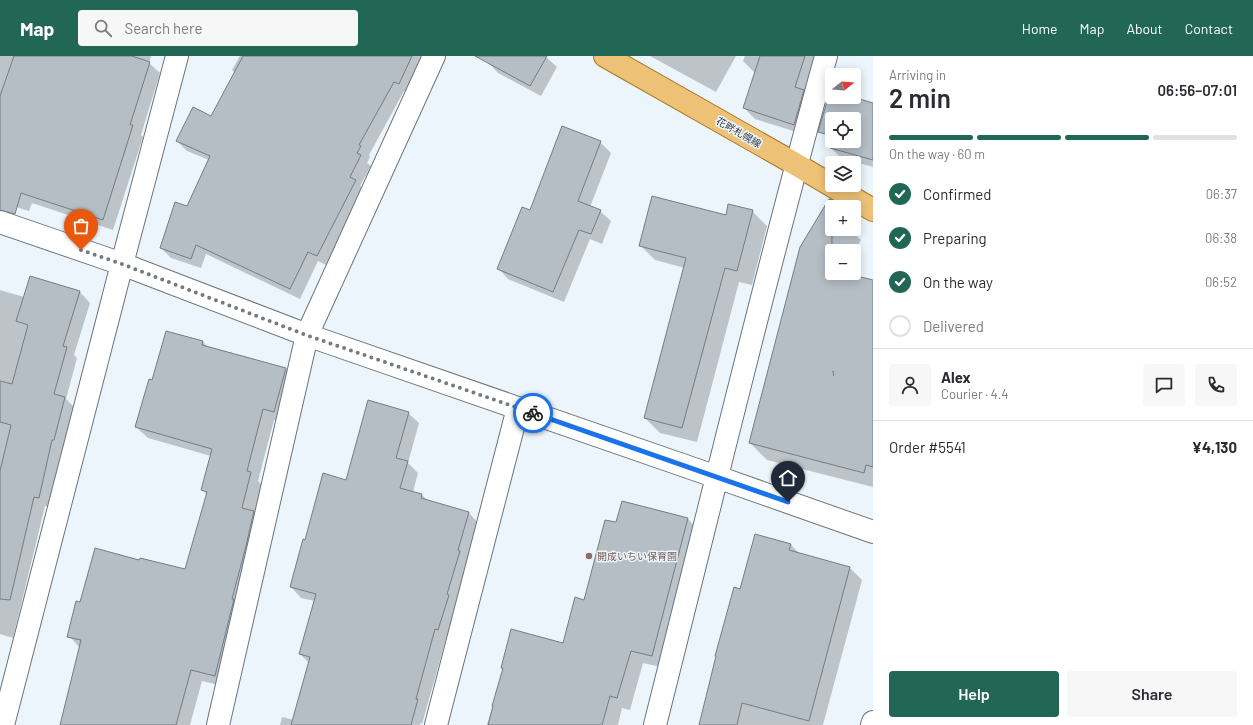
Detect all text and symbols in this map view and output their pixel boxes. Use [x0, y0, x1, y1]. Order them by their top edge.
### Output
search box [78, 10, 358, 46]
text: Map [20, 17, 54, 40]
icon: search [92, 17, 114, 39]
text: Search here [124, 19, 202, 37]
text: Home [1022, 20, 1058, 37]
text: Map [1080, 20, 1104, 37]
text: About [1126, 20, 1163, 37]
text: Contact [1185, 20, 1233, 37]
text: Arriving in [889, 67, 946, 83]
north arrow [825, 68, 861, 104]
map controls [825, 68, 861, 280]
text: 06:56–07:01 [1158, 81, 1237, 99]
text: 2 min [889, 82, 951, 113]
button: locate [825, 112, 861, 148]
street label: 花畔札幌線 [714, 114, 764, 150]
text: On the way · 60 m [889, 146, 985, 162]
button: layers [825, 156, 861, 192]
icon: check [889, 183, 911, 205]
text: Confirmed [923, 185, 991, 203]
text: 06:37 [1206, 186, 1237, 202]
button: + [825, 200, 861, 236]
pin [64, 209, 98, 250]
icon: bag [70, 215, 92, 237]
icon: check [889, 227, 911, 249]
text: Preparing [923, 229, 987, 247]
text: 06:38 [1205, 230, 1237, 246]
button: − [825, 244, 861, 280]
icon: check [889, 271, 911, 293]
text: On the way [923, 273, 993, 291]
text: 06:52 [1205, 274, 1237, 290]
text: Delivered [923, 317, 984, 335]
button: person [889, 364, 931, 406]
button: chat [1143, 364, 1185, 406]
button: phone [1195, 364, 1237, 406]
house number: 1 [832, 368, 835, 378]
text: Alex [941, 368, 971, 386]
text: Courier · 4.4 [941, 386, 1009, 402]
courier [513, 393, 553, 433]
icon: bike [522, 402, 544, 424]
text: Order #5541 [889, 438, 966, 456]
text: ¥4,130 [1192, 438, 1237, 456]
pin [771, 461, 805, 502]
icon: home [777, 467, 799, 489]
place label: 開成いちい保育園 [597, 550, 677, 562]
marker: 開成いちい保育園 [584, 551, 594, 561]
button: Help [889, 671, 1059, 717]
button: Share [1067, 671, 1237, 717]

